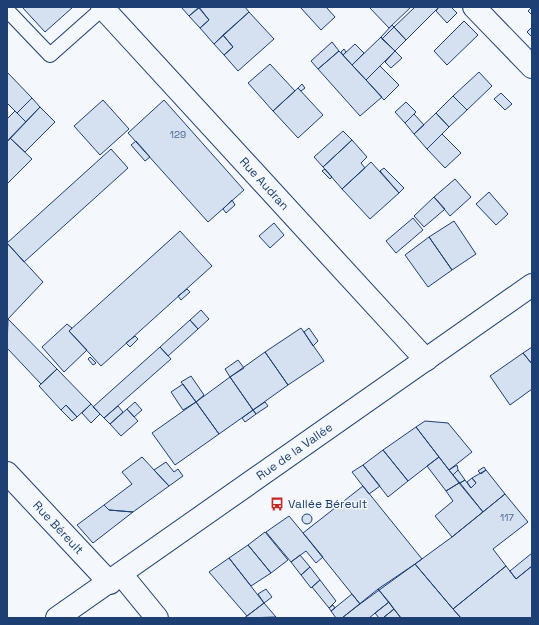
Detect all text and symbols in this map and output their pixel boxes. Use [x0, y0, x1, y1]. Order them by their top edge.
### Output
house number: 129 [170, 128, 186, 141]
street label: Rue Audran [236, 154, 293, 214]
street label: Rue de la Vallée [253, 419, 336, 484]
bus stop icon: Vallée Béreult [269, 496, 285, 512]
place label: Vallée Béreult [288, 496, 367, 512]
street label: Rue Béreult [29, 498, 87, 558]
house number: 117 [500, 511, 514, 524]

